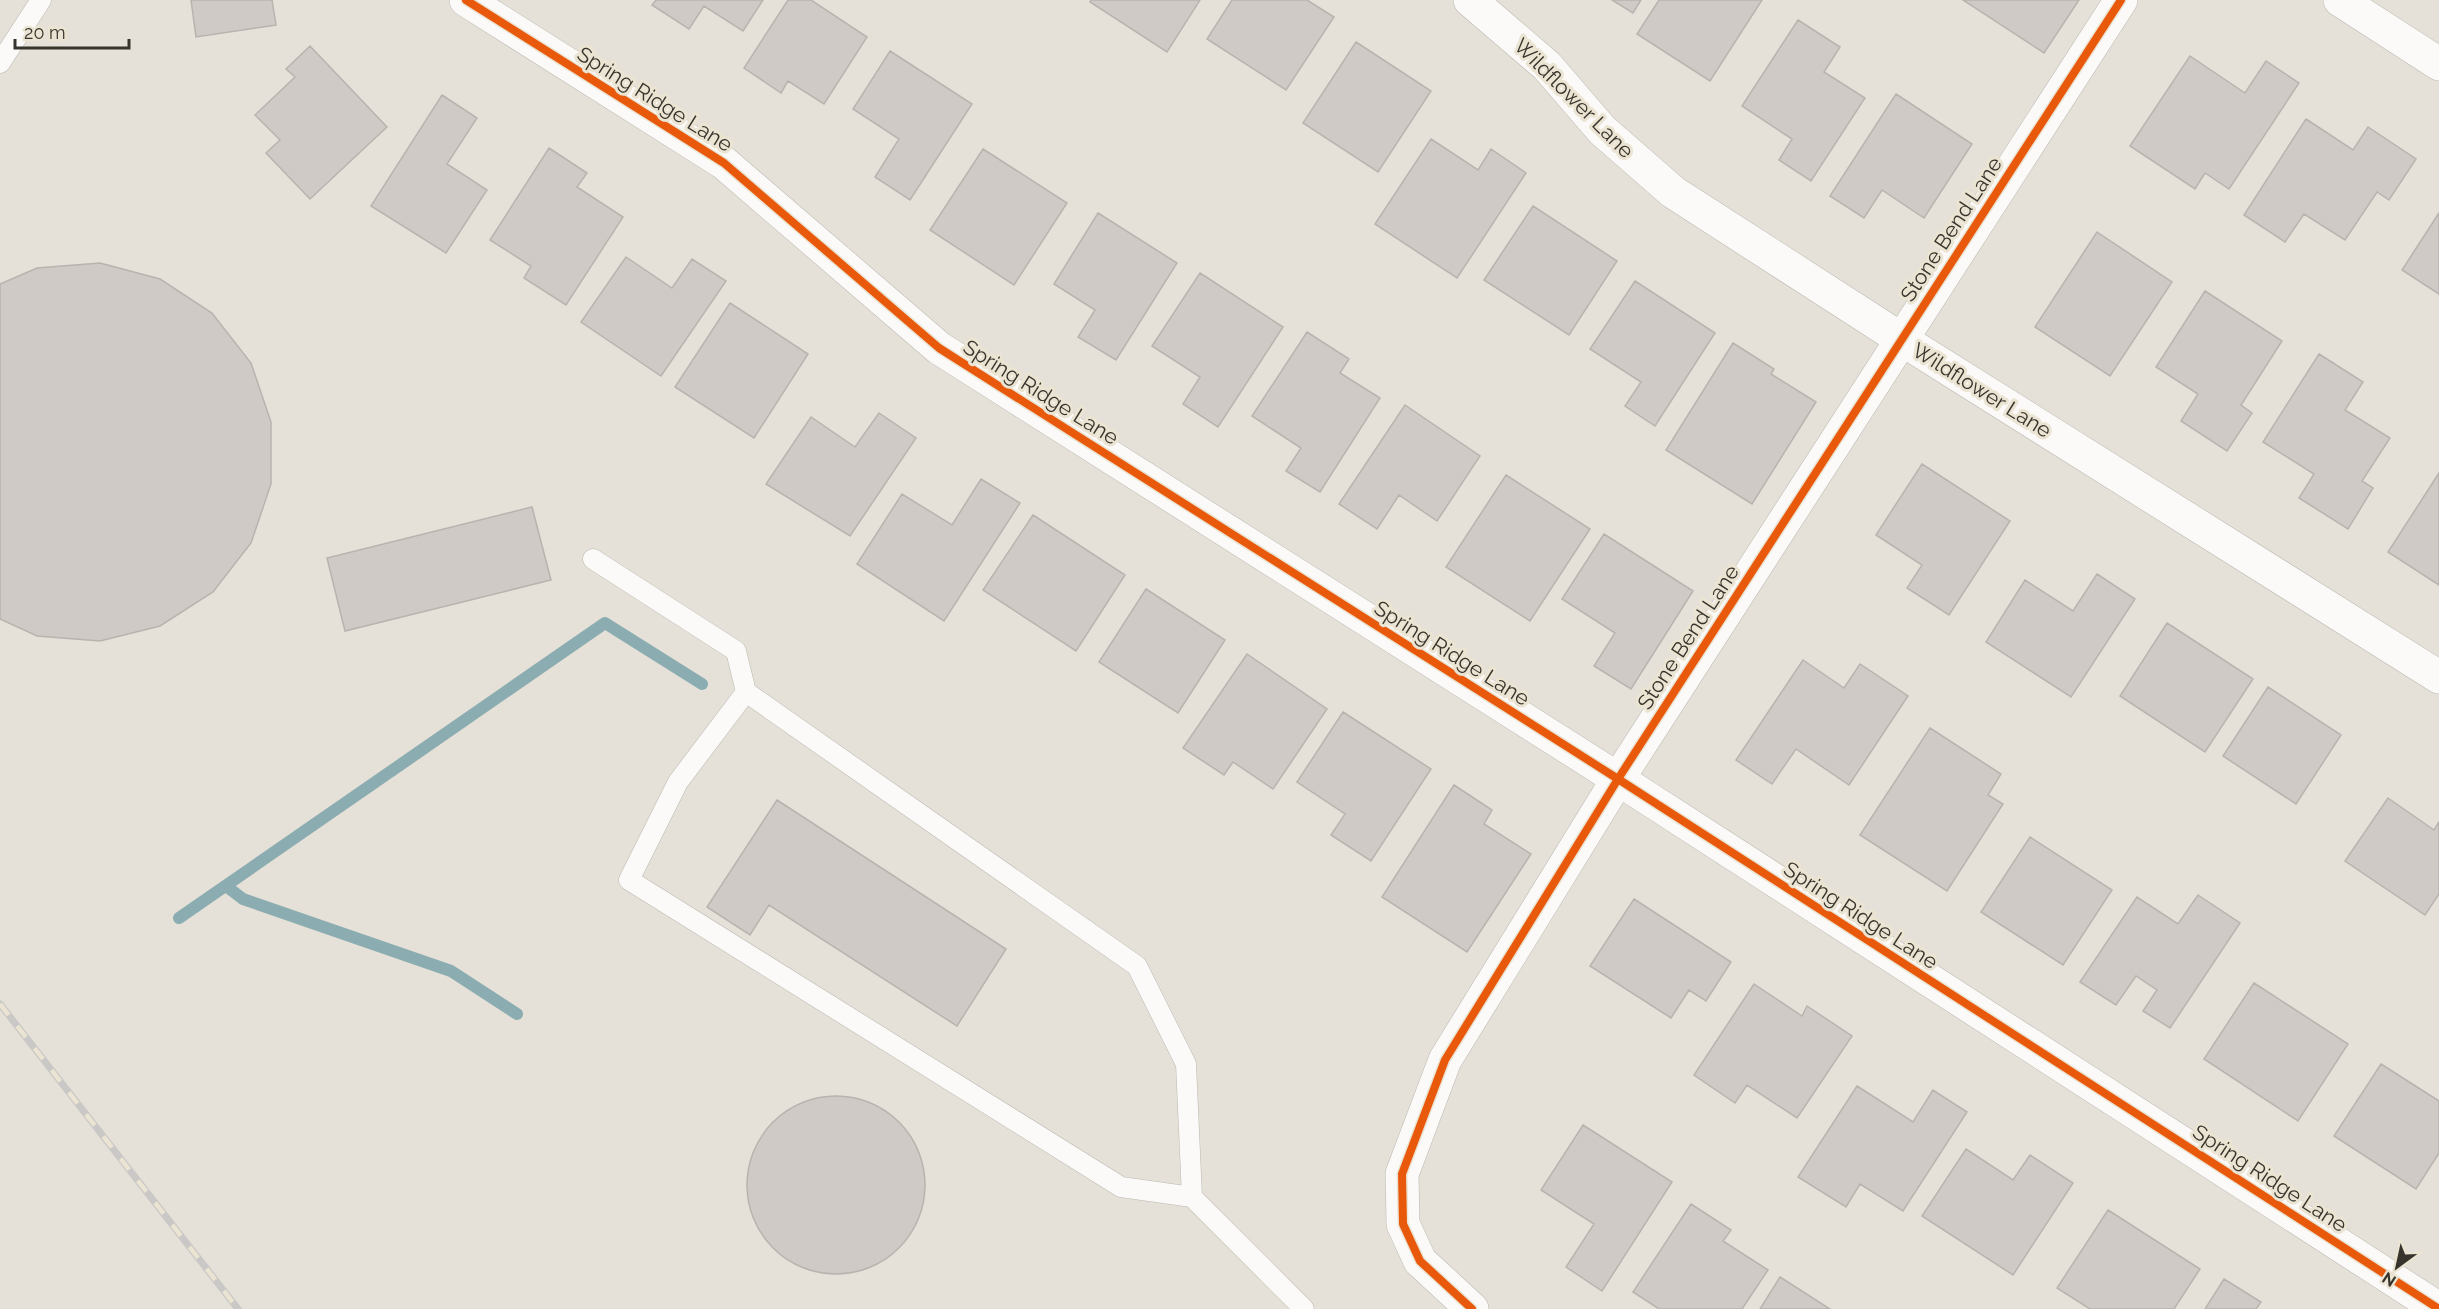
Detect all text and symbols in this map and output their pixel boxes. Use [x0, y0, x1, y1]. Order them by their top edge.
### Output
scale bar [15, 12, 129, 50]
text: 20 m [24, 22, 66, 43]
street label: Wildflower Lane [1509, 33, 1639, 163]
street label: Spring Ridge Lane [573, 41, 737, 157]
street label: Stone Bend Lane [1895, 152, 2007, 306]
street label: Spring Ridge Lane [959, 334, 1123, 450]
street label: Wildflower Lane [1908, 337, 2056, 443]
street label: Stone Bend Lane [1632, 560, 1744, 714]
street label: Spring Ridge Lane [1370, 595, 1534, 711]
street label: Spring Ridge Lane [1779, 856, 1943, 974]
street label: Spring Ridge Lane [2188, 1119, 2352, 1237]
north arrow [2367, 1237, 2427, 1297]
text: N [2379, 1268, 2399, 1290]

